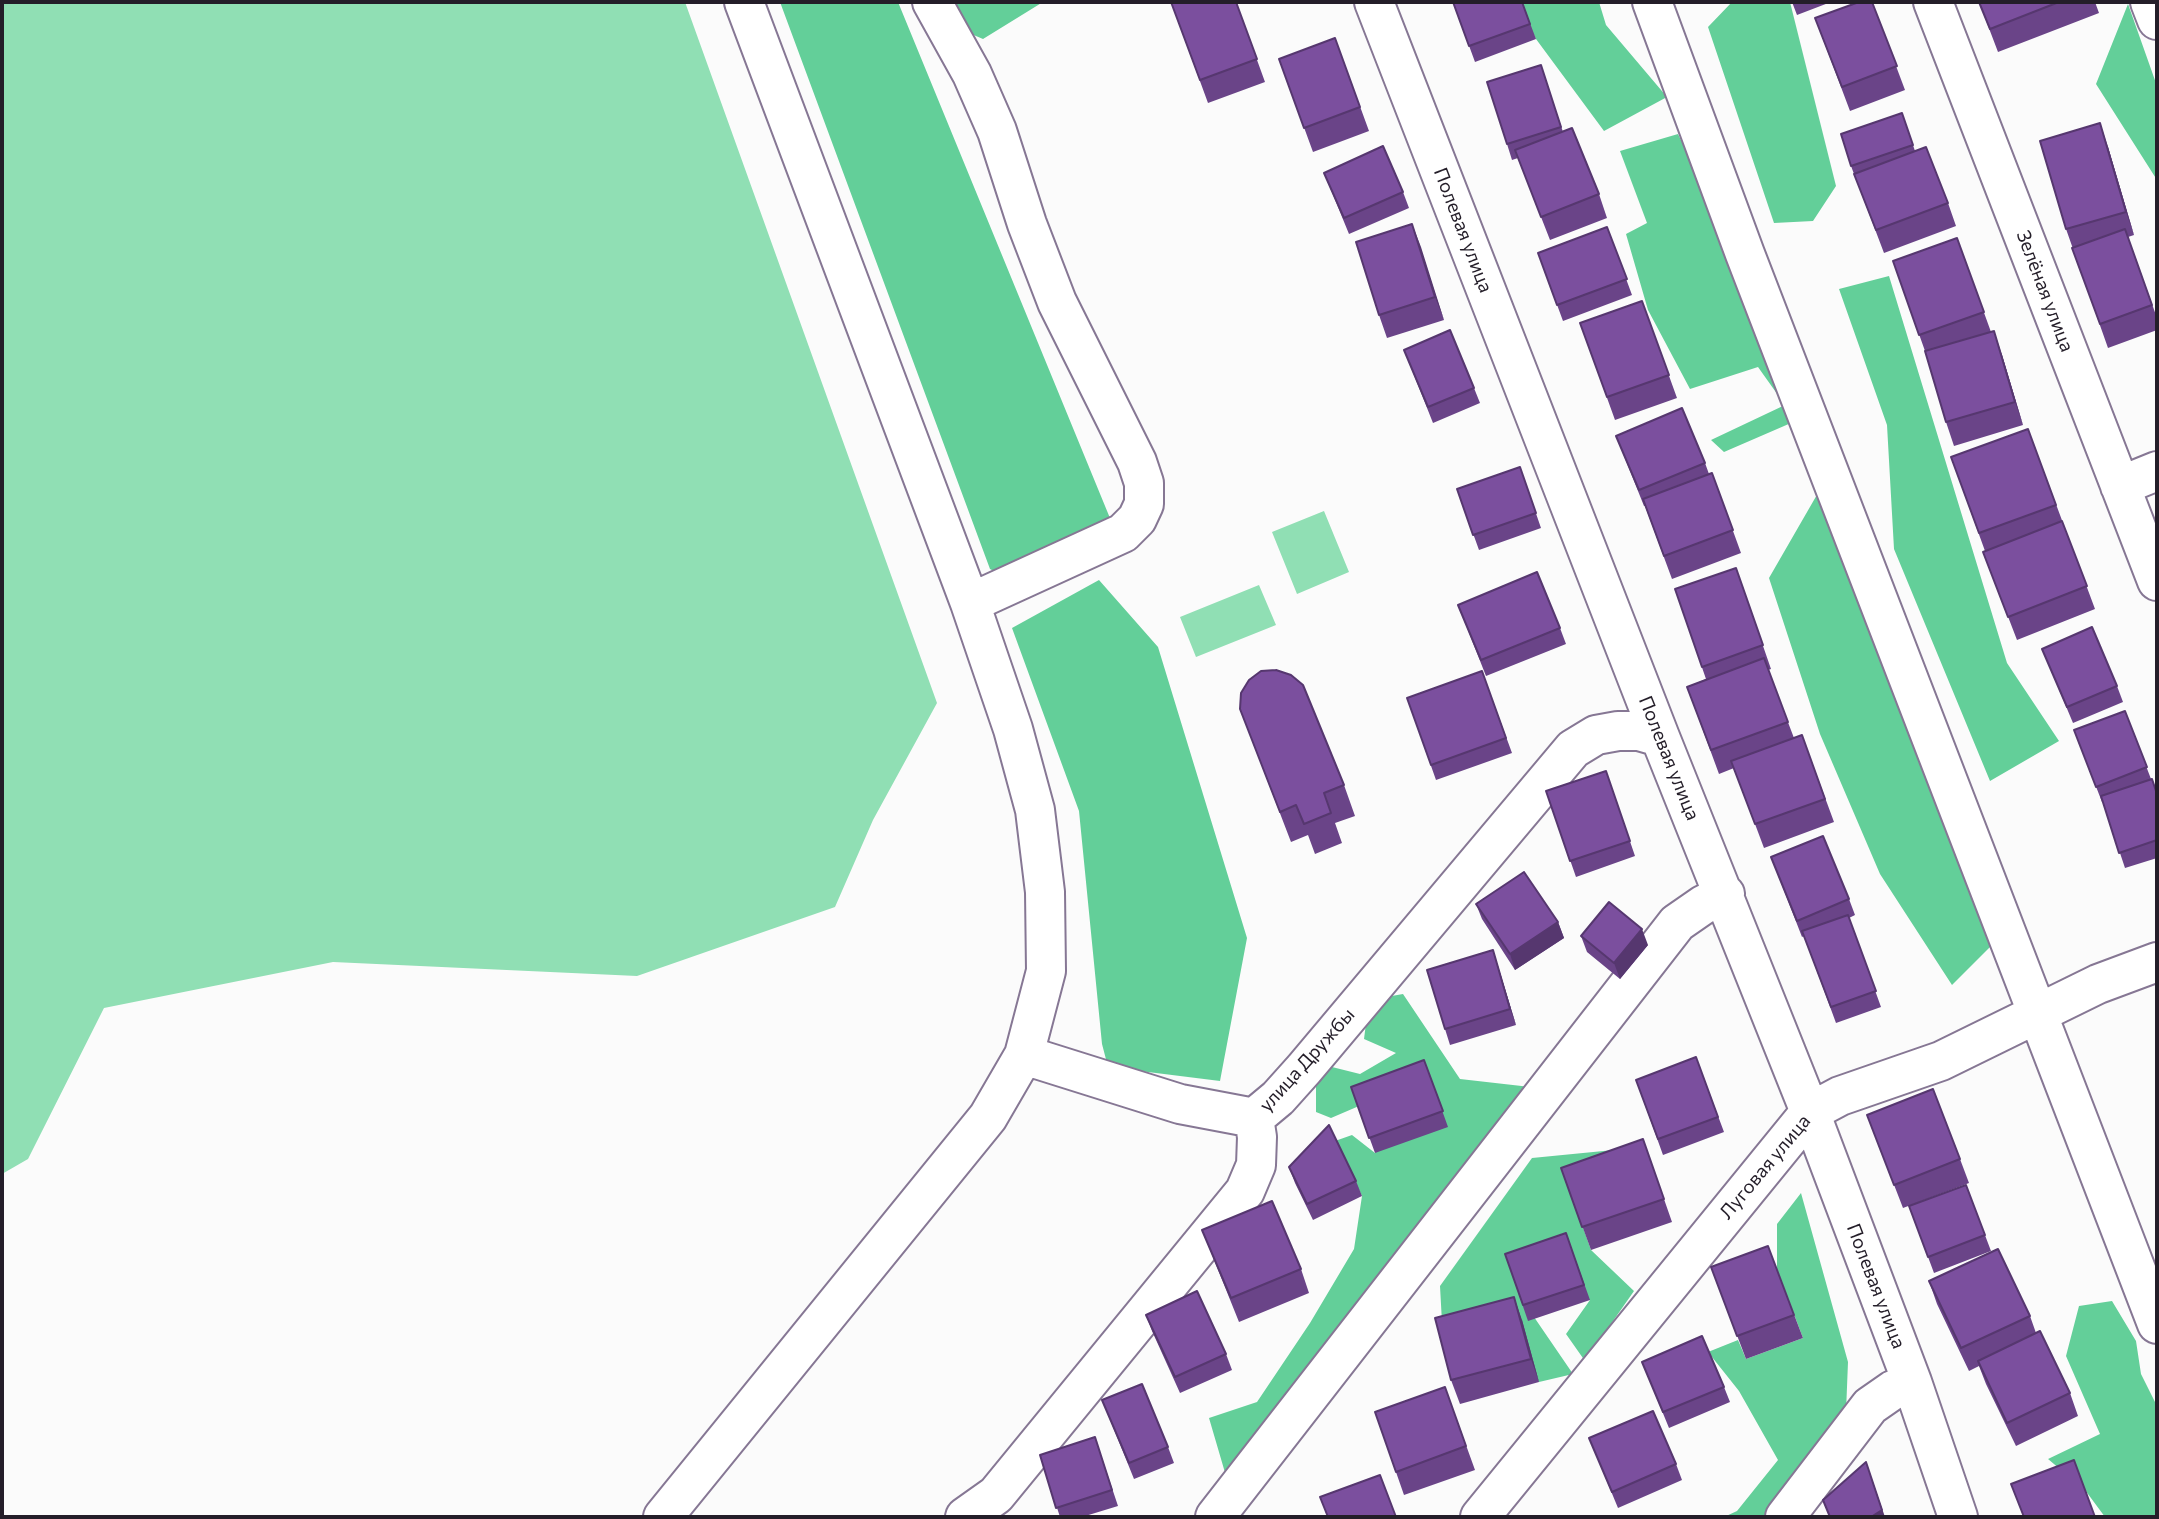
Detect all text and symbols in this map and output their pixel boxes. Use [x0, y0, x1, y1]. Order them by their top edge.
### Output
street label: Полевая улица [1429, 164, 1497, 296]
street label: Зелёная улица [2011, 227, 2079, 355]
street label: Полевая улица [1634, 693, 1704, 823]
street label: улица Дружбы [1255, 1003, 1359, 1117]
street label: Луговая улица [1715, 1110, 1815, 1224]
street label: Полевая улица [1842, 1220, 1910, 1352]

